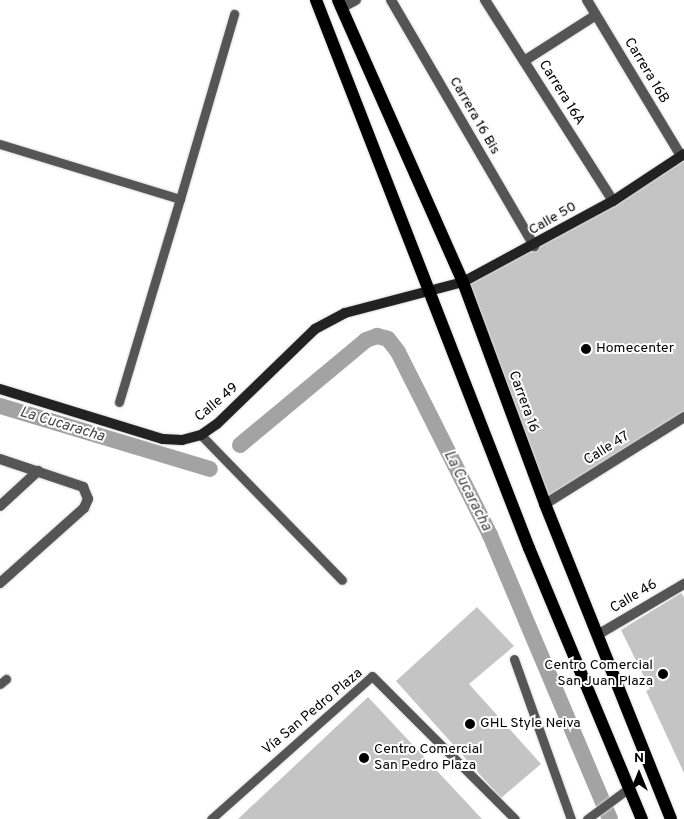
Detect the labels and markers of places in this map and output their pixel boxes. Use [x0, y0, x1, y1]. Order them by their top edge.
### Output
place label: Homecenter [596, 341, 674, 357]
marker: Homecenter [580, 343, 592, 355]
place label: Centro Comercial San Juan Plaza [544, 658, 653, 690]
marker: Centro Comercial San Juan Plaza [657, 668, 669, 680]
place label: GHL Style Neiva [480, 716, 581, 732]
marker: GHL Style Neiva [464, 718, 476, 730]
place label: Centro Comercial San Pedro Plaza [374, 742, 483, 774]
marker: Centro Comercial San Pedro Plaza [358, 752, 370, 764]

